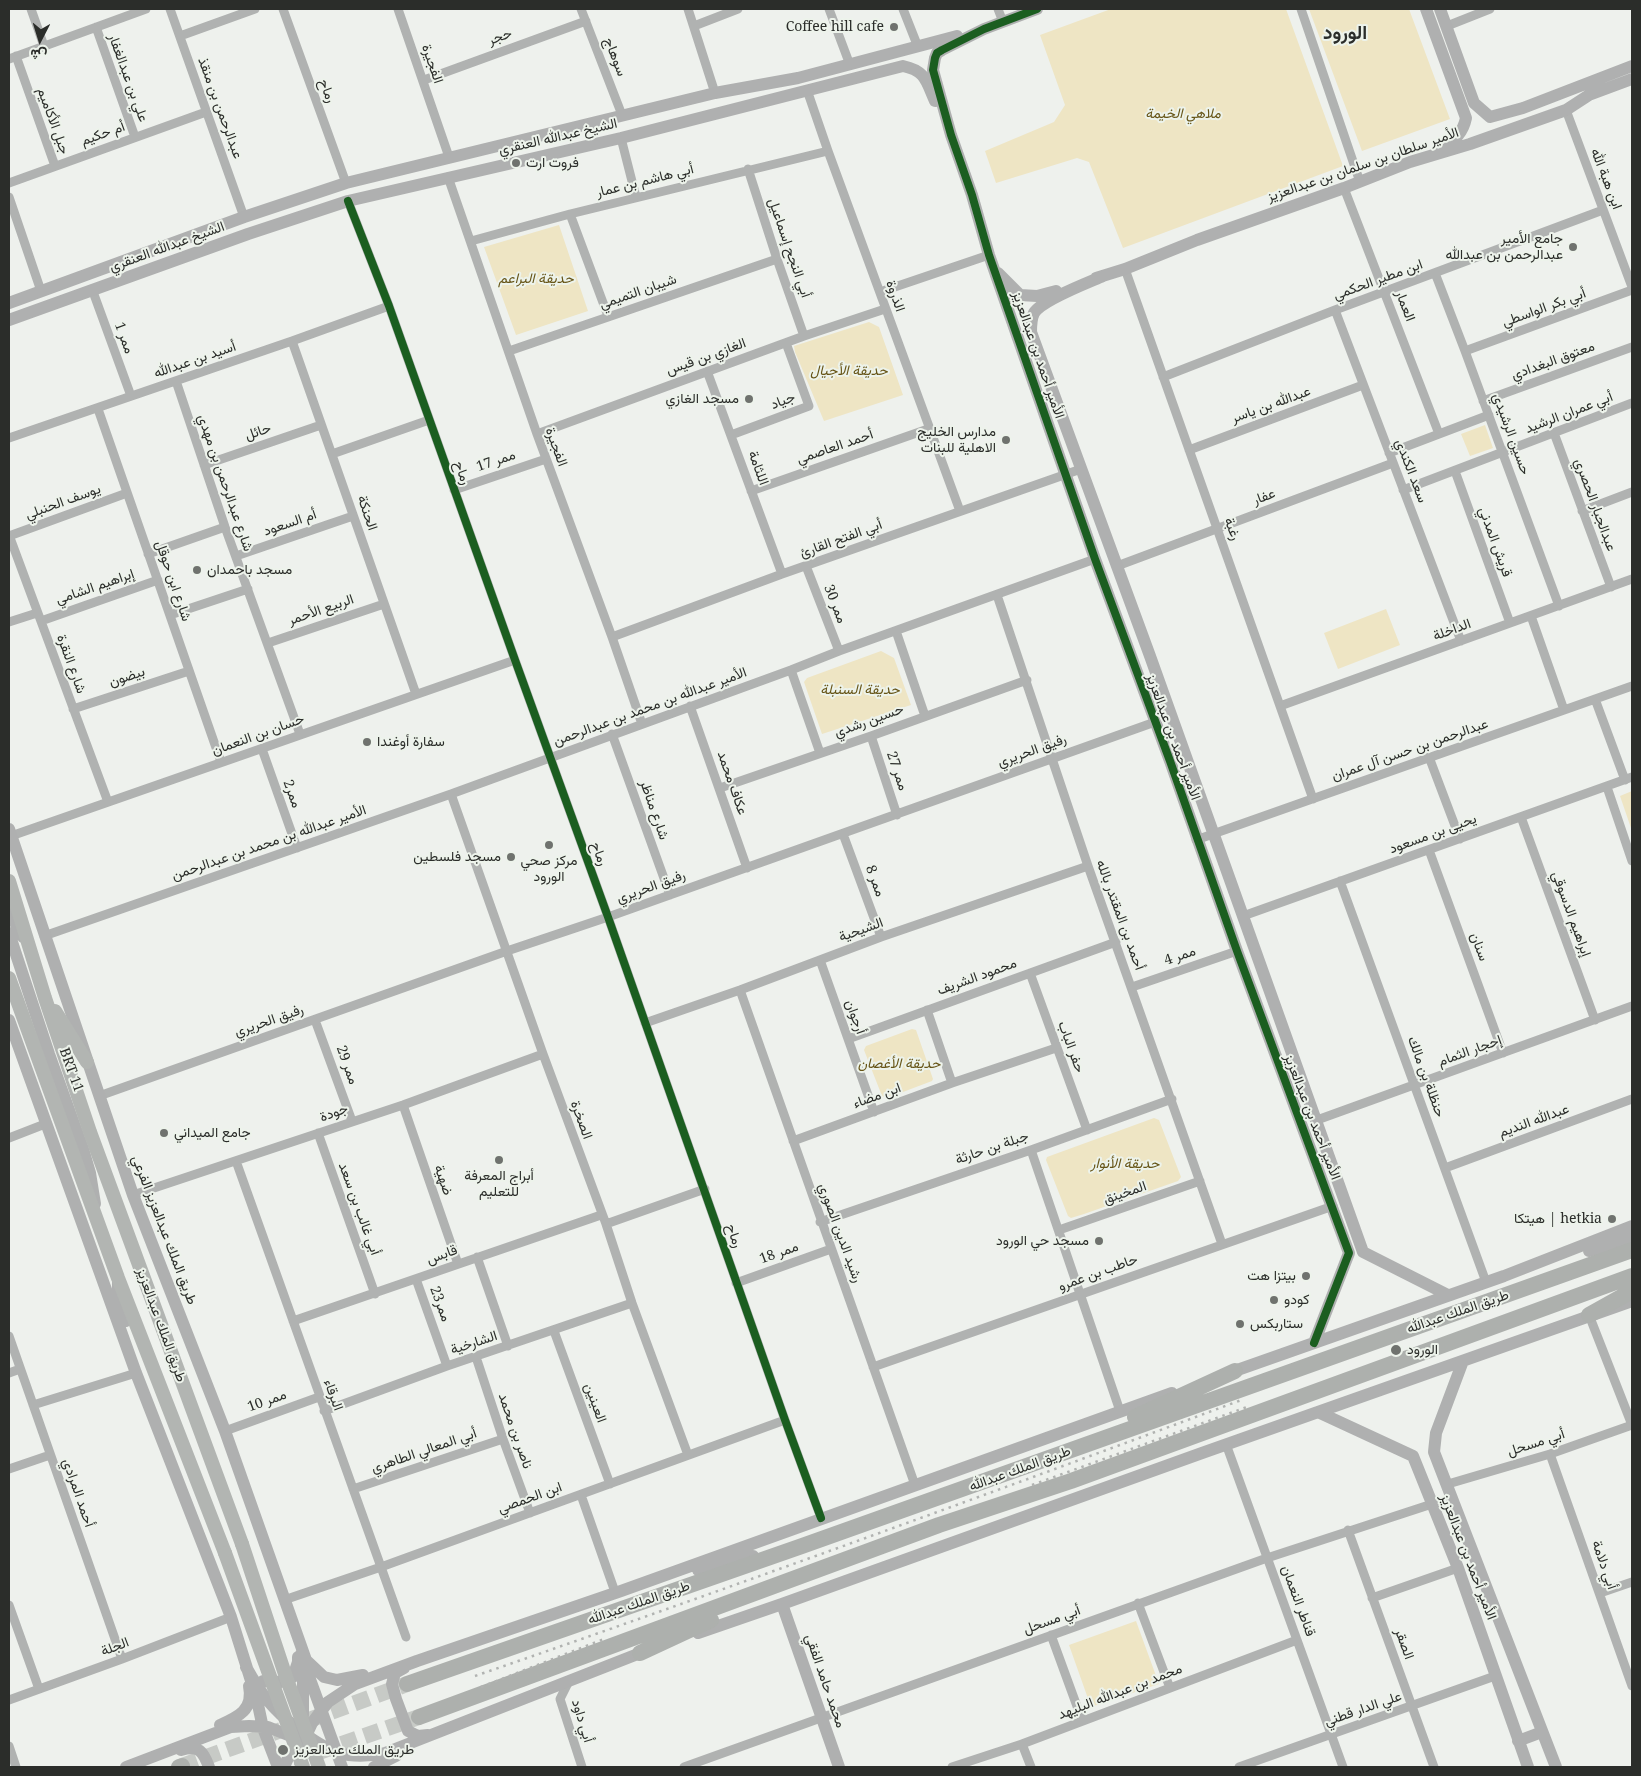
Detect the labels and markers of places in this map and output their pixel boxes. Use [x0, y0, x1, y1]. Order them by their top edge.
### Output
place label: Coffee hill cafe [786, 19, 884, 35]
marker: Coffee hill cafe [888, 21, 900, 33]
place label: فروت ارت [526, 155, 579, 171]
marker: فروت ارت [510, 157, 522, 169]
place label: جامع الأمير عبدالرحمن بن عبدالله [1446, 231, 1563, 264]
marker: جامع الأمير عبدالرحمن بن عبدالله [1567, 241, 1579, 253]
place label: مسجد الغازي [665, 391, 739, 407]
marker: مسجد الغازي [743, 393, 755, 405]
place label: مدارس الخليج الاهلية للبنات [917, 424, 996, 457]
marker: مدارس الخليج الاهلية للبنات [1000, 434, 1012, 446]
place label: مسجد باحمدان [207, 562, 292, 578]
marker: مسجد باحمدان [191, 564, 203, 576]
place label: سفارة أوغندا [377, 734, 445, 750]
marker: سفارة أوغندا [361, 736, 373, 748]
marker: مركز صحي الورود [543, 839, 555, 851]
place label: مسجد فلسطين [413, 849, 501, 865]
marker: مسجد فلسطين [505, 851, 517, 863]
place label: مركز صحي الورود [520, 853, 578, 886]
place label: جامع الميداني [174, 1125, 251, 1141]
marker: جامع الميداني [158, 1127, 170, 1139]
marker: أبراج المعرفة للتعليم [493, 1154, 505, 1166]
place label: أبراج المعرفة للتعليم [464, 1168, 534, 1200]
place label: هيتكا | hetkia [1514, 1211, 1602, 1227]
marker: هيتكا | hetkia [1606, 1213, 1618, 1225]
place label: مسجد حي الورود [996, 1233, 1089, 1249]
marker: مسجد حي الورود [1093, 1235, 1105, 1247]
place label: بيتزا هت [1247, 1268, 1296, 1284]
marker: بيتزا هت [1300, 1270, 1312, 1282]
place label: كودو [1284, 1292, 1309, 1308]
marker: كودو [1268, 1294, 1280, 1306]
place label: ستاربكس [1250, 1316, 1303, 1332]
marker: ستاربكس [1234, 1318, 1246, 1330]
place label: الورود [1407, 1342, 1438, 1358]
marker: الورود [1389, 1343, 1403, 1357]
place label: طريق الملك عبدالعزيز [294, 1742, 414, 1758]
marker: طريق الملك عبدالعزيز [276, 1743, 290, 1757]

